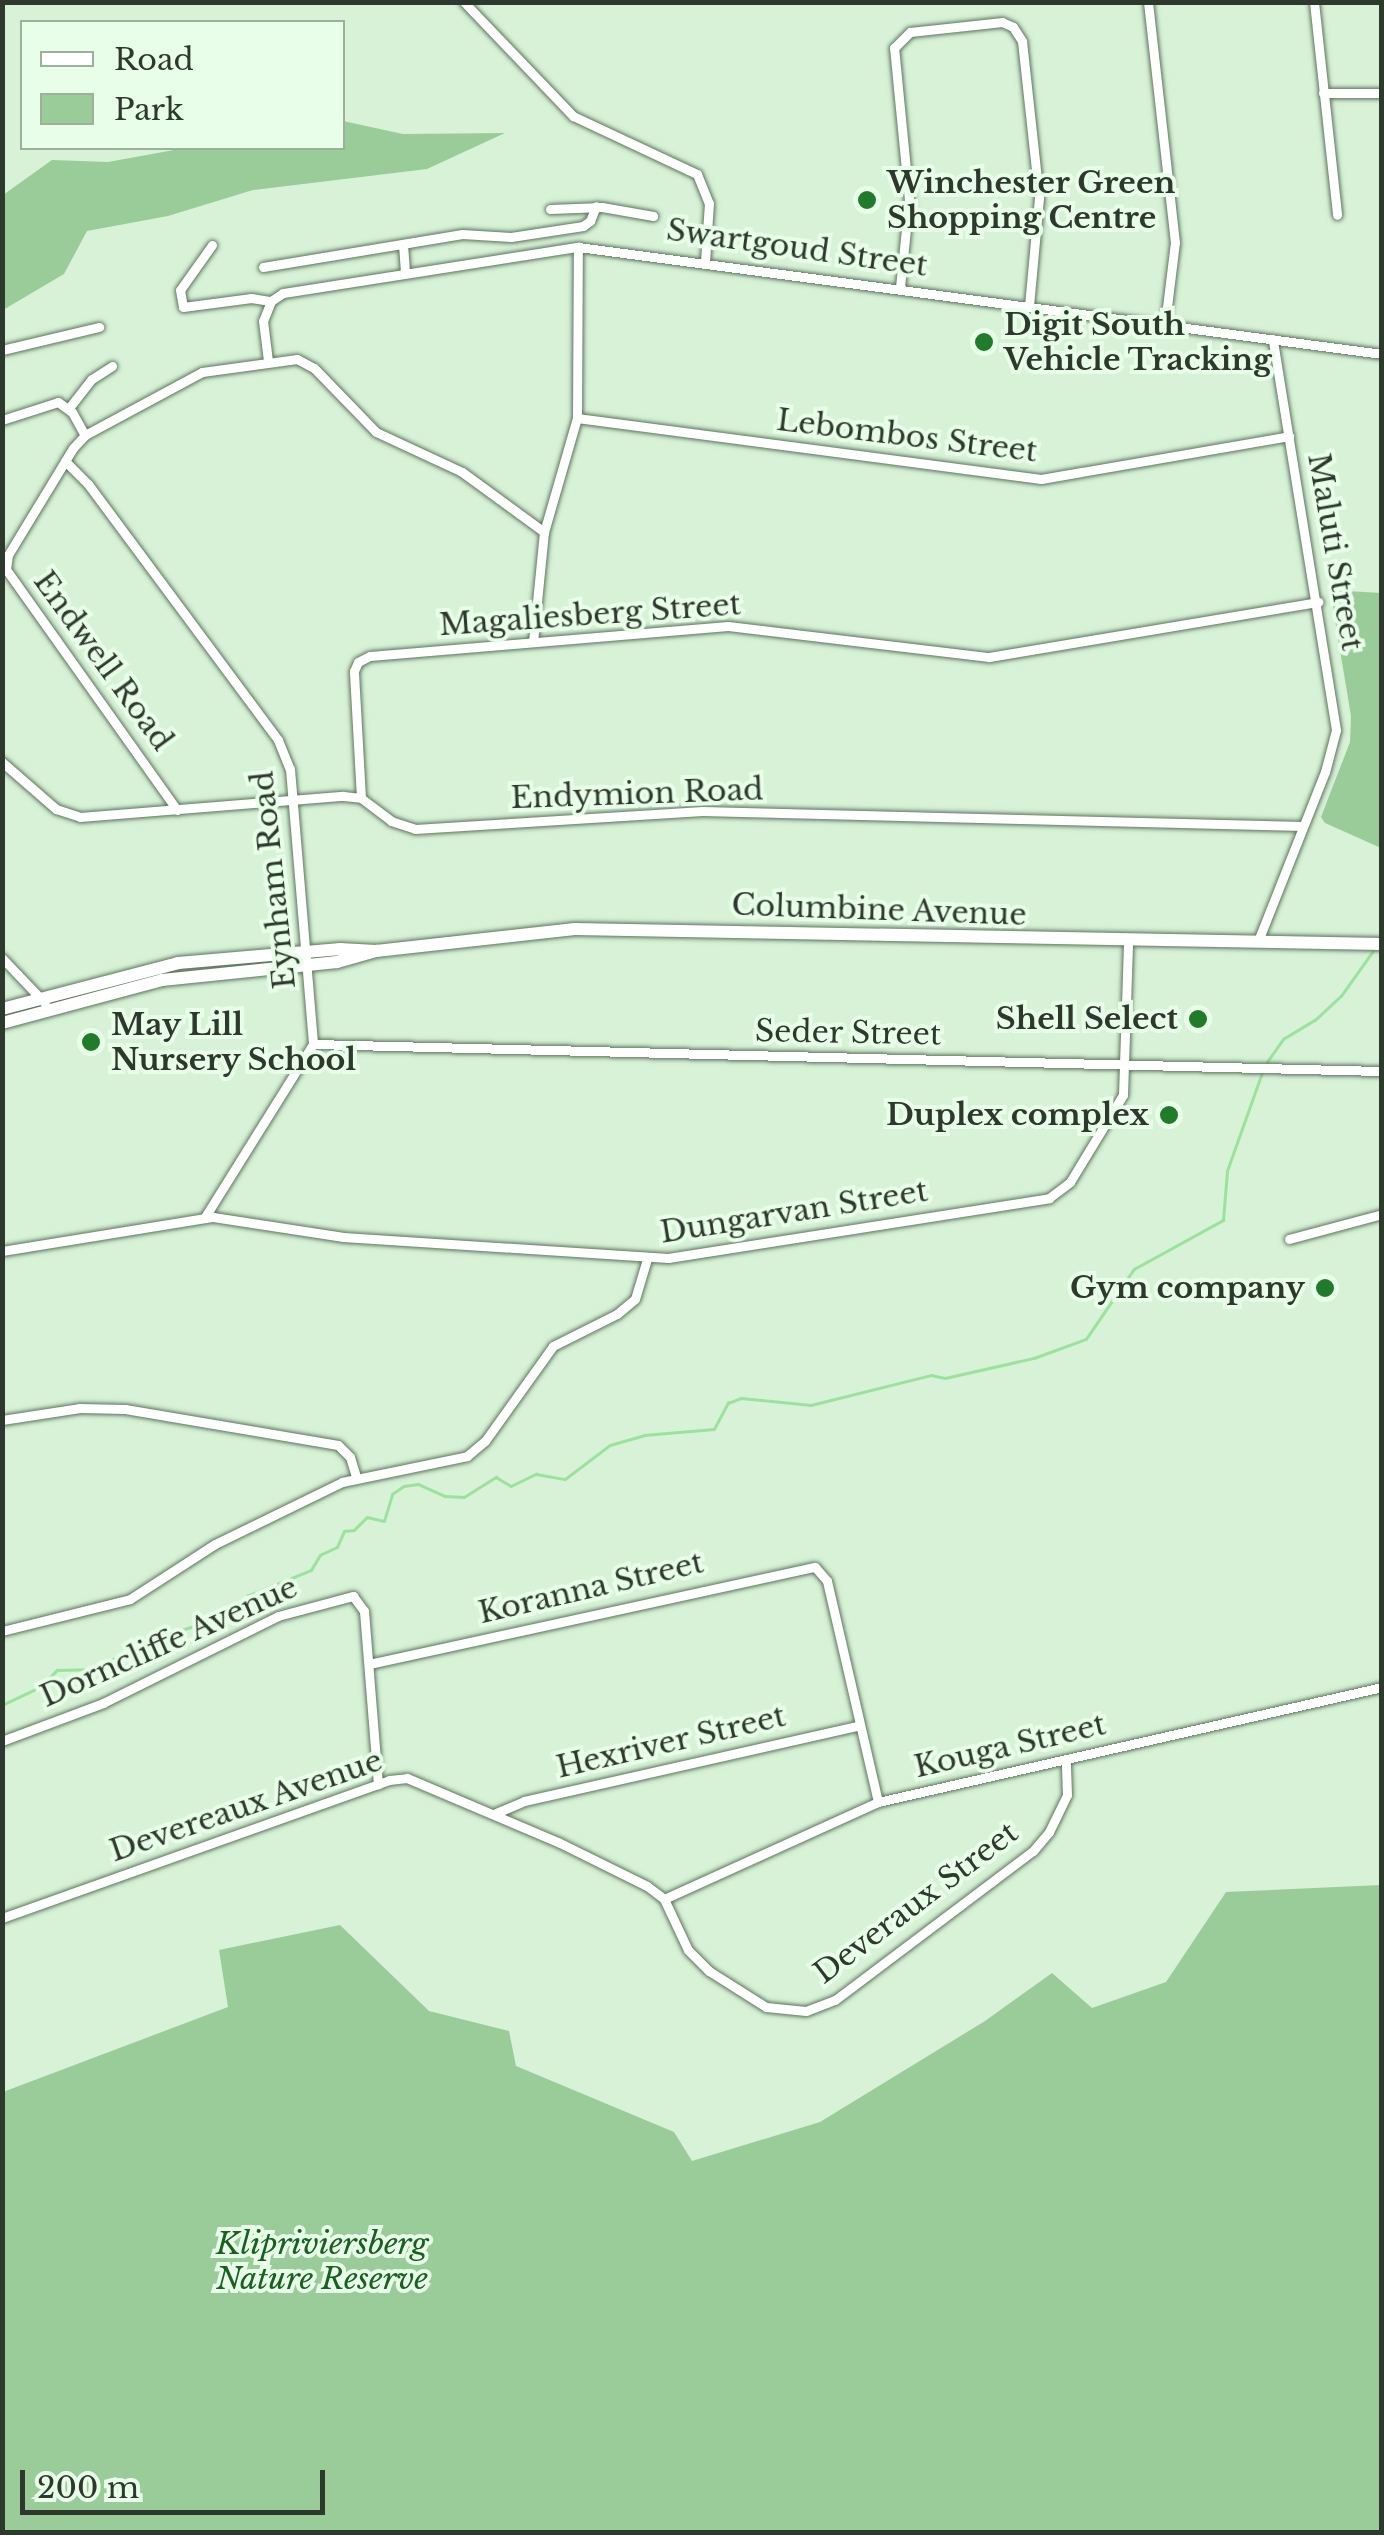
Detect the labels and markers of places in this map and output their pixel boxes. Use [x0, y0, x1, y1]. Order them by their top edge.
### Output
place label: Winchester Green Shopping Centre [887, 165, 1176, 236]
marker: Winchester Green Shopping Centre [856, 189, 878, 211]
place label: Digit South Vehicle Tracking [1004, 307, 1272, 378]
marker: Digit South Vehicle Tracking [973, 331, 995, 353]
place label: Shell Select [996, 1001, 1178, 1037]
place label: May Lill Nursery School [111, 1007, 357, 1078]
marker: Shell Select [1187, 1008, 1209, 1030]
marker: May Lill Nursery School [80, 1031, 102, 1053]
place label: Duplex complex [886, 1097, 1149, 1133]
marker: Duplex complex [1158, 1104, 1180, 1126]
place label: Gym company [1070, 1270, 1305, 1306]
marker: Gym company [1314, 1277, 1336, 1299]

